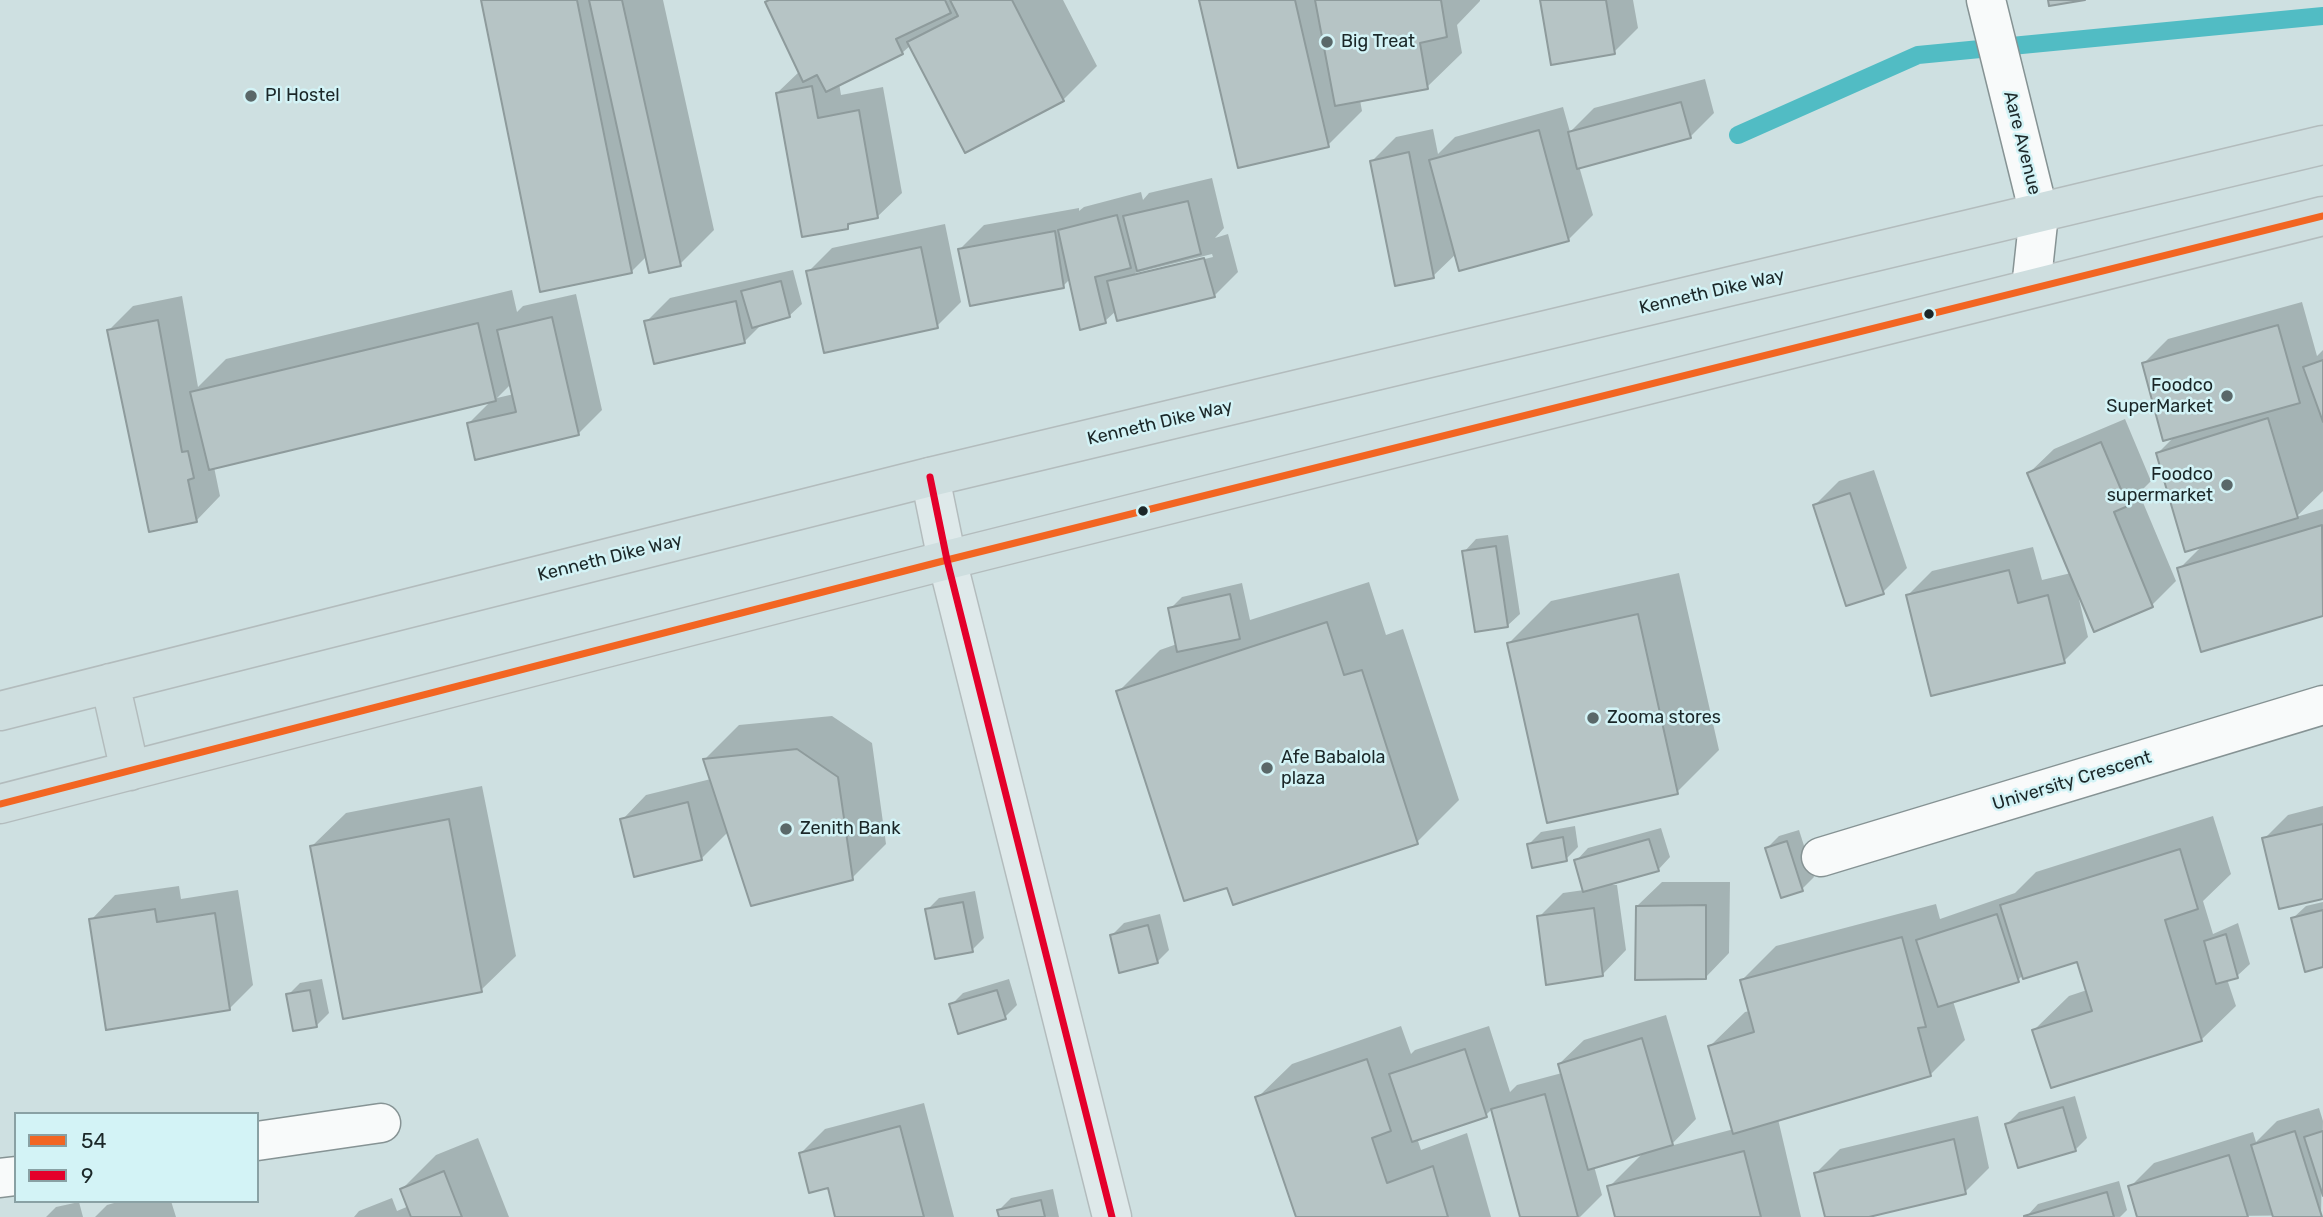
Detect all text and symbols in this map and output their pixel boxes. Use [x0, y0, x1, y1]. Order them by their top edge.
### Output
place label: Big Treat [1341, 31, 1415, 53]
marker: Big Treat [1319, 34, 1335, 50]
place label: PI Hostel [265, 85, 340, 107]
marker: PI Hostel [243, 88, 259, 104]
street label: Aare Avenue [1999, 89, 2045, 197]
street label: Kenneth Dike Way [1637, 265, 1787, 319]
unlabelled marker [1922, 307, 1936, 321]
place label: Foodco SuperMarket [2106, 375, 2213, 418]
marker: Foodco SuperMarket [2219, 388, 2235, 404]
street label: Kenneth Dike Way [1085, 396, 1235, 450]
place label: Foodco supermarket [2107, 464, 2213, 506]
marker: Foodco supermarket [2219, 477, 2235, 493]
unlabelled marker [1136, 504, 1150, 518]
street label: Kenneth Dike Way [535, 530, 685, 586]
place label: Zooma stores [1607, 707, 1721, 729]
marker: Zooma stores [1585, 710, 1601, 726]
place label: Afe Babalola plaza [1281, 747, 1386, 790]
street label: University Crescent [1990, 747, 2154, 815]
marker: Afe Babalola plaza [1259, 760, 1275, 776]
place label: Zenith Bank [800, 818, 900, 840]
marker: Zenith Bank [778, 821, 794, 837]
legend [14, 1112, 259, 1203]
text: 54 [81, 1128, 107, 1153]
text: 9 [81, 1163, 93, 1188]

